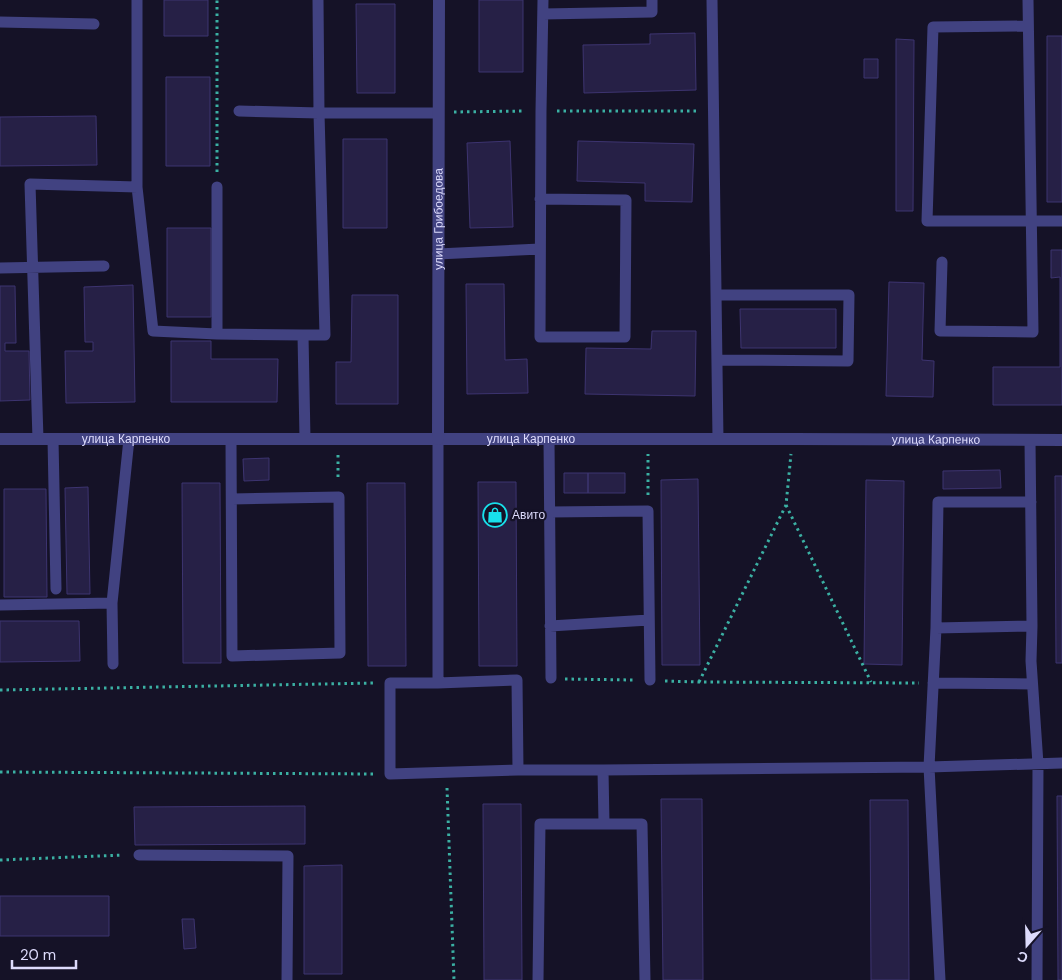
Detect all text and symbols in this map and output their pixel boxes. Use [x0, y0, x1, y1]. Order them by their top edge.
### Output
street label: улица Грибоедова [430, 168, 447, 270]
street label: улица Карпенко [82, 431, 171, 447]
street label: улица Карпенко [487, 431, 576, 447]
street label: улица Карпенко [892, 431, 981, 448]
shop icon: Авито [482, 502, 508, 528]
place label: Авито [512, 507, 545, 523]
north arrow [1002, 920, 1052, 970]
scale bar [12, 938, 76, 970]
text: 20 m [20, 945, 56, 965]
text: С [1015, 947, 1030, 967]

